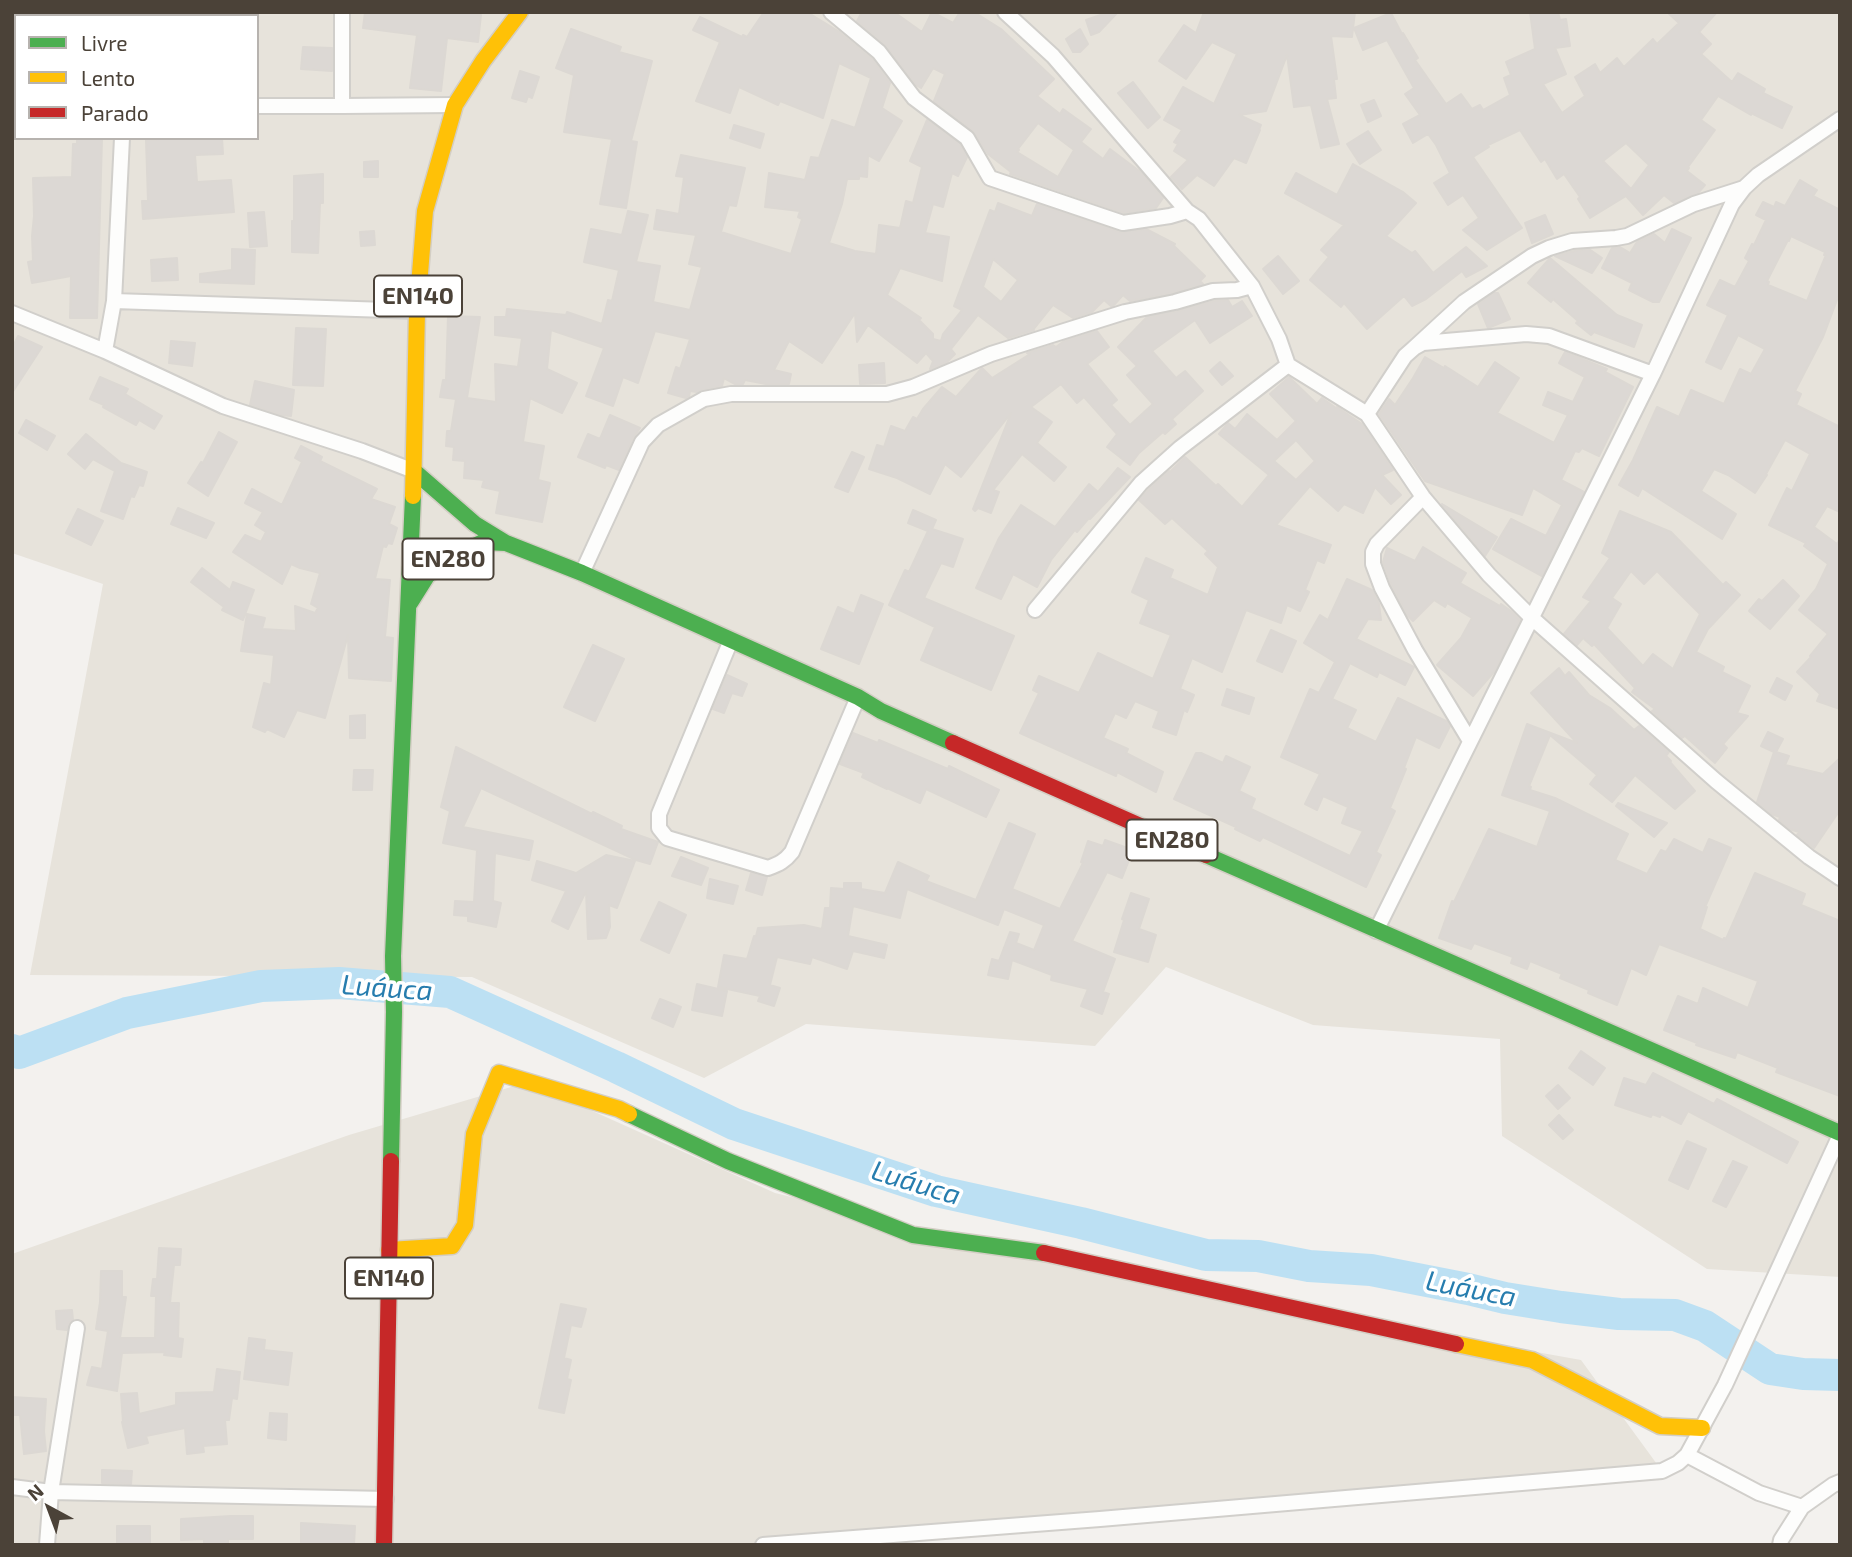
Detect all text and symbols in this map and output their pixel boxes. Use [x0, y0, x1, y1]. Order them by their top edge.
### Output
legend [14, 14, 259, 140]
text: Livre [81, 30, 128, 55]
text: Lento [81, 65, 135, 90]
text: Parado [81, 100, 149, 125]
road number: EN140 [374, 276, 462, 316]
road number: EN280 [402, 538, 494, 580]
road number: EN280 [1126, 820, 1218, 860]
water label: Luáuca [340, 968, 434, 1008]
water label: Luáuca [867, 1154, 965, 1212]
road number: EN140 [345, 1258, 433, 1298]
water label: Luáuca [1423, 1264, 1519, 1314]
north arrow [14, 1473, 84, 1543]
text: N [22, 1479, 48, 1505]

